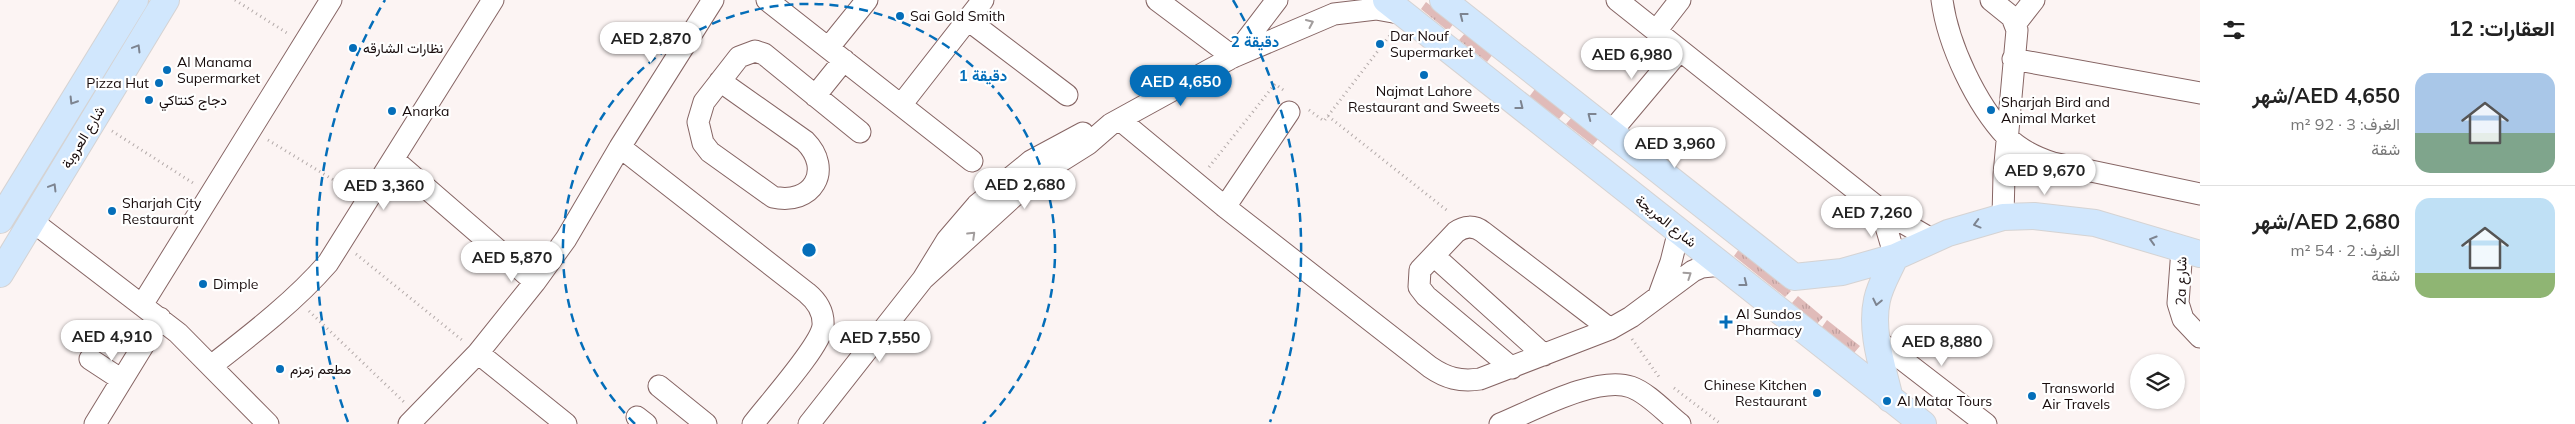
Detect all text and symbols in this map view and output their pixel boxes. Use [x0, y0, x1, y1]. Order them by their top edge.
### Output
place label: Sai Gold Smith [910, 7, 1005, 25]
marker: Sai Gold Smith [894, 10, 906, 22]
one-way arrow [1460, 13, 1469, 21]
text: العقارات: 12 [2448, 15, 2555, 41]
icon: filters [2220, 16, 2248, 44]
one-way arrow [1305, 19, 1314, 30]
pin: AED 2,870 [594, 22, 708, 64]
place label: Dar Nouf Supermarket [1390, 27, 1473, 61]
text: AED 2,870 [611, 28, 691, 48]
text: 2 دقيقة [1231, 32, 1279, 51]
marker: Dar Nouf Supermarket [1374, 38, 1386, 50]
pin: AED 6,980 [1575, 38, 1689, 80]
place label: نظارات الشارقه [363, 39, 443, 57]
marker: نظارات الشارقه [347, 42, 359, 54]
text: AED 6,980 [1592, 44, 1672, 64]
one-way arrow [130, 45, 140, 54]
place label: Al Manama Supermarket [177, 53, 260, 87]
marker: Al Manama Supermarket [161, 64, 173, 76]
pin: AED 4,650 [1124, 64, 1238, 107]
text: 1 دقيقة [959, 66, 1007, 85]
marker: Najmat Lahore Restaurant and Sweets [1418, 69, 1430, 81]
text: AED 4,650 [1141, 71, 1221, 91]
place label: Pizza Hut [86, 74, 149, 92]
marker: Pizza Hut [153, 77, 165, 89]
place label: Najmat Lahore Restaurant and Sweets [1348, 82, 1500, 116]
text: AED 4,650/شهر [2252, 82, 2400, 108]
place label: دجاج كنتاكي [159, 91, 227, 112]
place label: Sharjah Bird and Animal Market [2001, 93, 2110, 127]
icon: home [2455, 93, 2515, 153]
marker: دجاج كنتاكي [143, 94, 155, 106]
one-way arrow [70, 96, 80, 105]
one-way arrow [1514, 100, 1523, 108]
street label: شارع العروبة [57, 102, 110, 173]
place label: Anarka [402, 102, 450, 120]
marker: Sharjah Bird and Animal Market [1985, 104, 1997, 116]
marker: Anarka [386, 105, 398, 117]
one-way arrow [1588, 114, 1597, 122]
text: الغرف: 3 · 92 m² [2291, 114, 2400, 134]
pin: AED 3,960 [1618, 126, 1732, 169]
text: AED 3,960 [1635, 133, 1715, 153]
text: شقة [2371, 139, 2400, 159]
pin: AED 9,670 [1988, 154, 2102, 196]
text: AED 9,670 [2005, 160, 2085, 180]
pin: AED 3,360 [327, 168, 441, 211]
pin: AED 2,680 [968, 168, 1082, 210]
text: AED 2,680 [985, 174, 1065, 194]
text: AED 3,360 [344, 175, 424, 195]
one-way arrow [46, 183, 56, 192]
street label: شارع المريجة [1630, 191, 1700, 253]
place label: Sharjah City Restaurant [122, 194, 202, 228]
pin: AED 7,260 [1815, 196, 1929, 238]
text: AED 7,260 [1832, 202, 1912, 222]
marker: Sharjah City Restaurant [106, 205, 118, 217]
text: AED 2,680/شهر [2252, 208, 2400, 234]
one-way arrow [1974, 218, 1982, 228]
icon: home [2455, 218, 2515, 278]
one-way arrow [967, 232, 976, 241]
one-way arrow [2150, 235, 2158, 245]
pin: AED 5,870 [455, 240, 569, 283]
text: الغرف: 2 · 54 m² [2291, 240, 2400, 260]
centre of rings [800, 241, 818, 259]
text: AED 5,870 [472, 247, 552, 267]
street label: 2a شارع [2172, 257, 2192, 306]
text: شقة [2371, 265, 2400, 285]
one-way arrow [1682, 272, 1691, 281]
place label: Dimple [213, 275, 258, 293]
one-way arrow [1738, 277, 1747, 285]
marker: Dimple [197, 278, 209, 290]
one-way arrow [1872, 298, 1883, 307]
place label: Al Sundos Pharmacy [1736, 305, 1802, 339]
marker: Al Sundos Pharmacy [1720, 316, 1732, 328]
pin: AED 4,910 [55, 320, 169, 362]
pin: AED 7,550 [823, 320, 937, 363]
pin: AED 8,880 [1885, 324, 1999, 367]
text: AED 4,910 [72, 326, 152, 346]
text: AED 7,550 [840, 327, 920, 347]
text: AED 8,880 [1902, 331, 1982, 351]
map controls [2130, 354, 2185, 409]
button: layers [2130, 354, 2185, 409]
place label: مطعم زمزم [290, 360, 351, 378]
marker: مطعم زمزم [274, 363, 286, 375]
place label: Chinese Kitchen Restaurant [1704, 376, 1807, 410]
place label: Transworld Air Travels [2042, 379, 2115, 413]
marker: Chinese Kitchen Restaurant [1811, 387, 1823, 399]
marker: Transworld Air Travels [2026, 390, 2038, 402]
place label: Al Matar Tours [1897, 392, 1992, 410]
marker: Al Matar Tours [1881, 395, 1893, 407]

